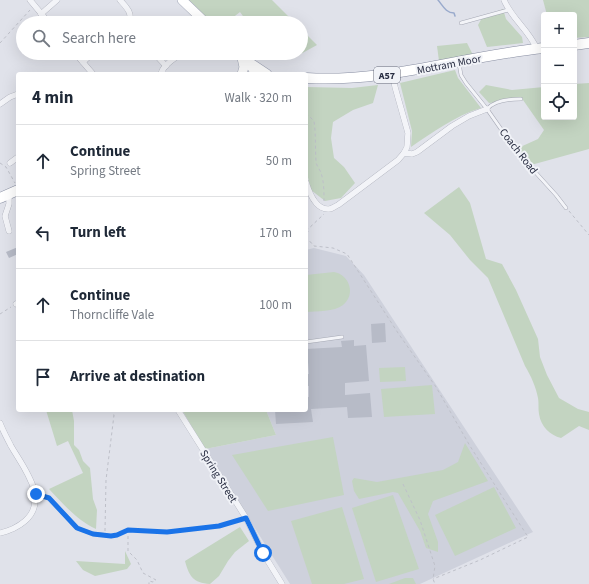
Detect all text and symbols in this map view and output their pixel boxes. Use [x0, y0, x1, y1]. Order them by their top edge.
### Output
map controls [541, 12, 577, 120]
button: + [541, 12, 577, 48]
search box [16, 16, 308, 60]
icon: search [30, 27, 52, 49]
text: Search here [62, 28, 136, 49]
button: − [541, 48, 577, 84]
street label: Mottram Moor [416, 51, 483, 78]
road number: A57 [374, 67, 400, 83]
button: locate [541, 84, 577, 120]
text: 4 min [32, 86, 73, 110]
text: Walk · 320 m [224, 89, 292, 107]
street label: Coach Road [496, 125, 541, 177]
text: Continue [70, 141, 130, 162]
icon: ahead [32, 150, 54, 172]
text: 50 m [266, 152, 292, 170]
text: Spring Street [70, 162, 141, 180]
icon: left [32, 222, 54, 244]
text: Turn left [70, 222, 126, 243]
text: 170 m [259, 224, 292, 242]
text: Continue [70, 285, 130, 306]
icon: ahead [32, 294, 54, 316]
text: 100 m [259, 296, 292, 314]
text: Thorncliffe Vale [70, 306, 154, 324]
icon: arrive [32, 366, 54, 388]
text: Arrive at destination [70, 366, 205, 387]
street label: Spring Street [196, 447, 241, 506]
route end [27, 485, 45, 503]
route start [254, 544, 272, 562]

